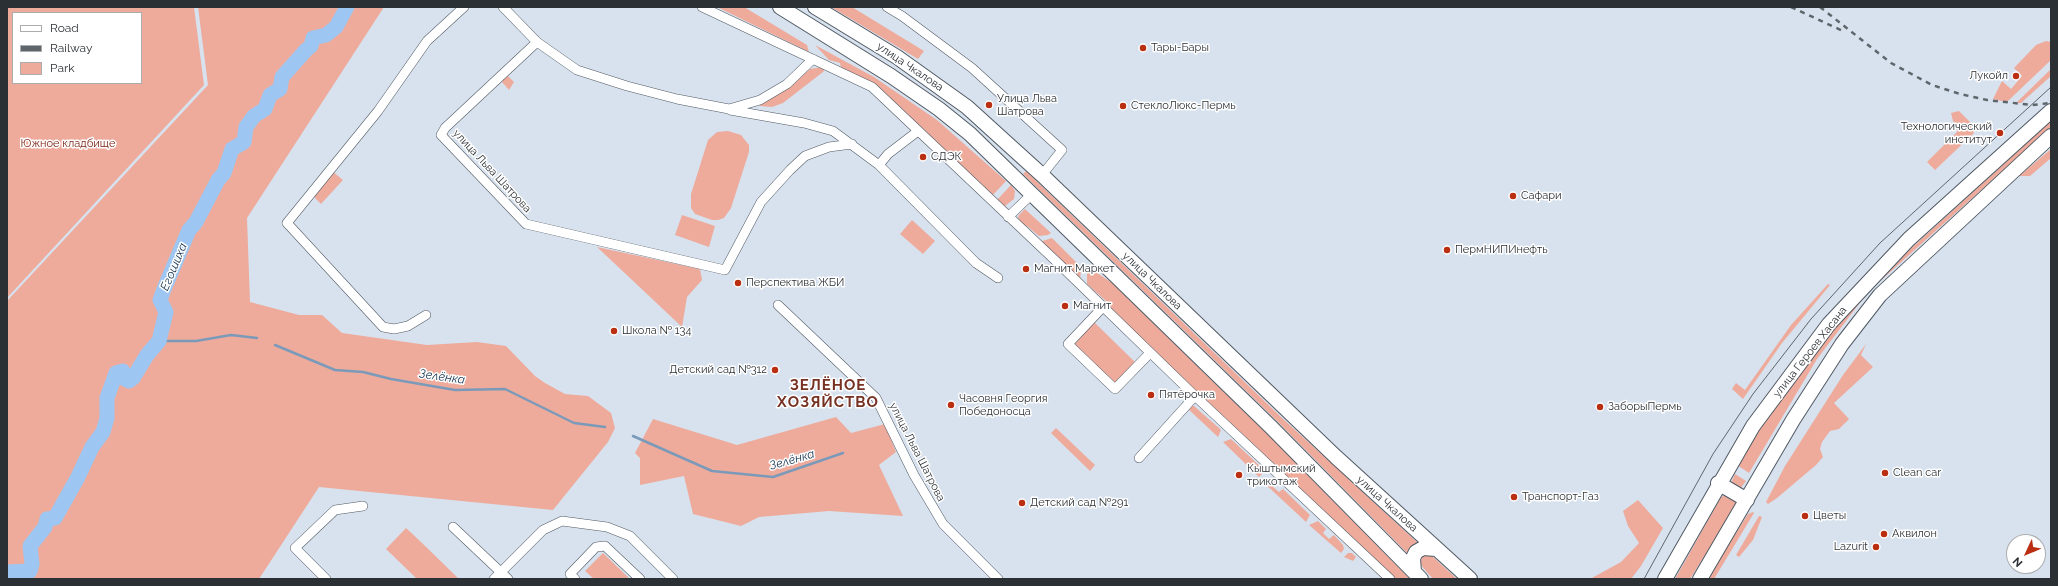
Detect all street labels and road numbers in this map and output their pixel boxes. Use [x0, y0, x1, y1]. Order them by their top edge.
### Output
street label: улица Чкалова [874, 40, 946, 94]
street label: улица Льва Шатрова [450, 127, 534, 215]
street label: улица Чкалова [1120, 249, 1184, 313]
street label: улица Героев Хасана [1770, 304, 1850, 400]
street label: улица Льва Шатрова [886, 401, 948, 503]
street label: улица Чкалова [1354, 473, 1420, 535]

